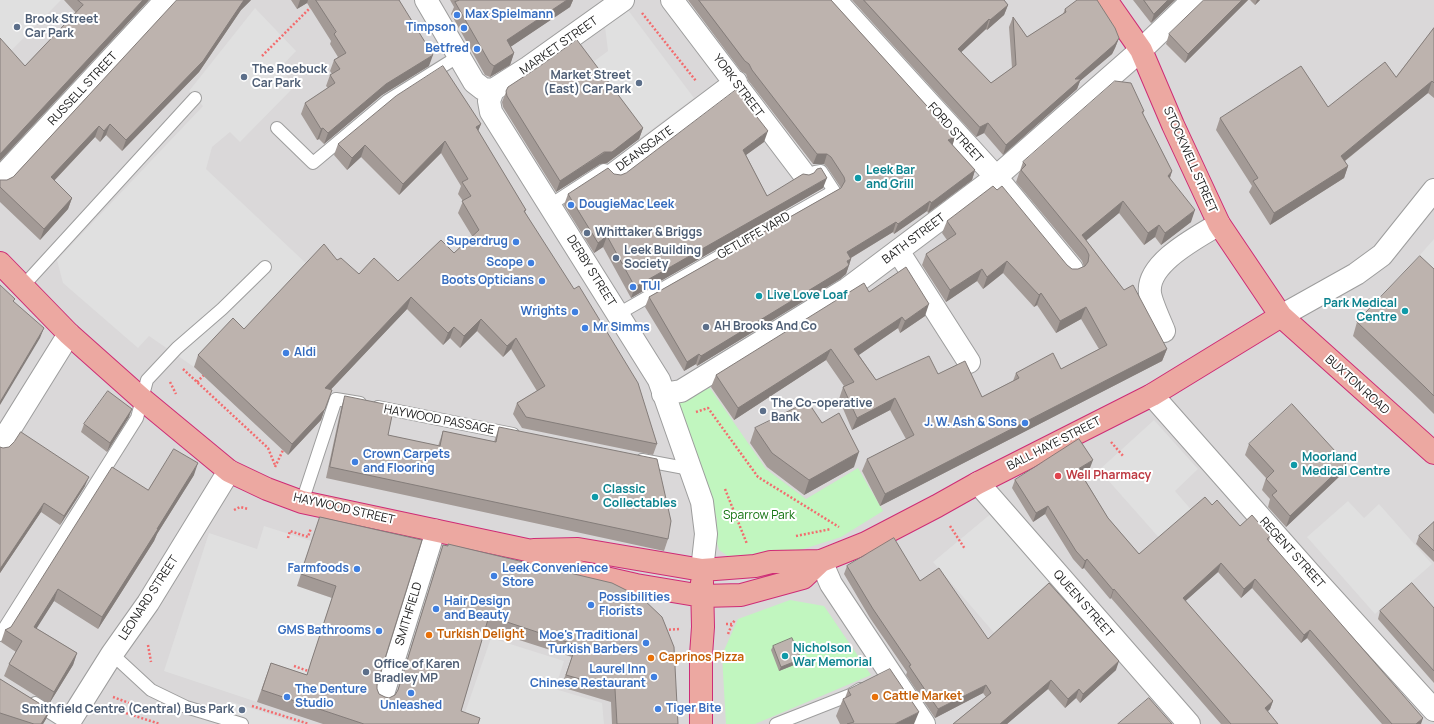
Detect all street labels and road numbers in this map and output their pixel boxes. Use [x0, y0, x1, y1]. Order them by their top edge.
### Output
street label: MARKET STREET [517, 14, 601, 78]
street label: RUSSELL STREET [45, 49, 121, 129]
street label: YORK STREET [710, 52, 766, 120]
street label: FORD STREET [924, 100, 986, 166]
street label: STOCKWELL STREET [1160, 105, 1220, 215]
street label: DEANSGATE [614, 123, 676, 175]
street label: GETLIFFE YARD [715, 209, 793, 263]
street label: BATH STREET [880, 211, 948, 267]
street label: DERBY STREET [563, 233, 619, 309]
street label: BUXTON ROAD [1322, 352, 1392, 418]
street label: HAYWOOD PASSAGE [383, 402, 495, 438]
street label: BALL HAYE STREET [1005, 414, 1103, 474]
street label: HAYWOOD STREET [292, 490, 396, 528]
street label: REGENT STREET [1257, 515, 1327, 591]
street label: LEONARD STREET [116, 553, 182, 643]
street label: QUEEN STREET [1050, 567, 1116, 641]
street label: SMITHFIELD [393, 581, 425, 647]

